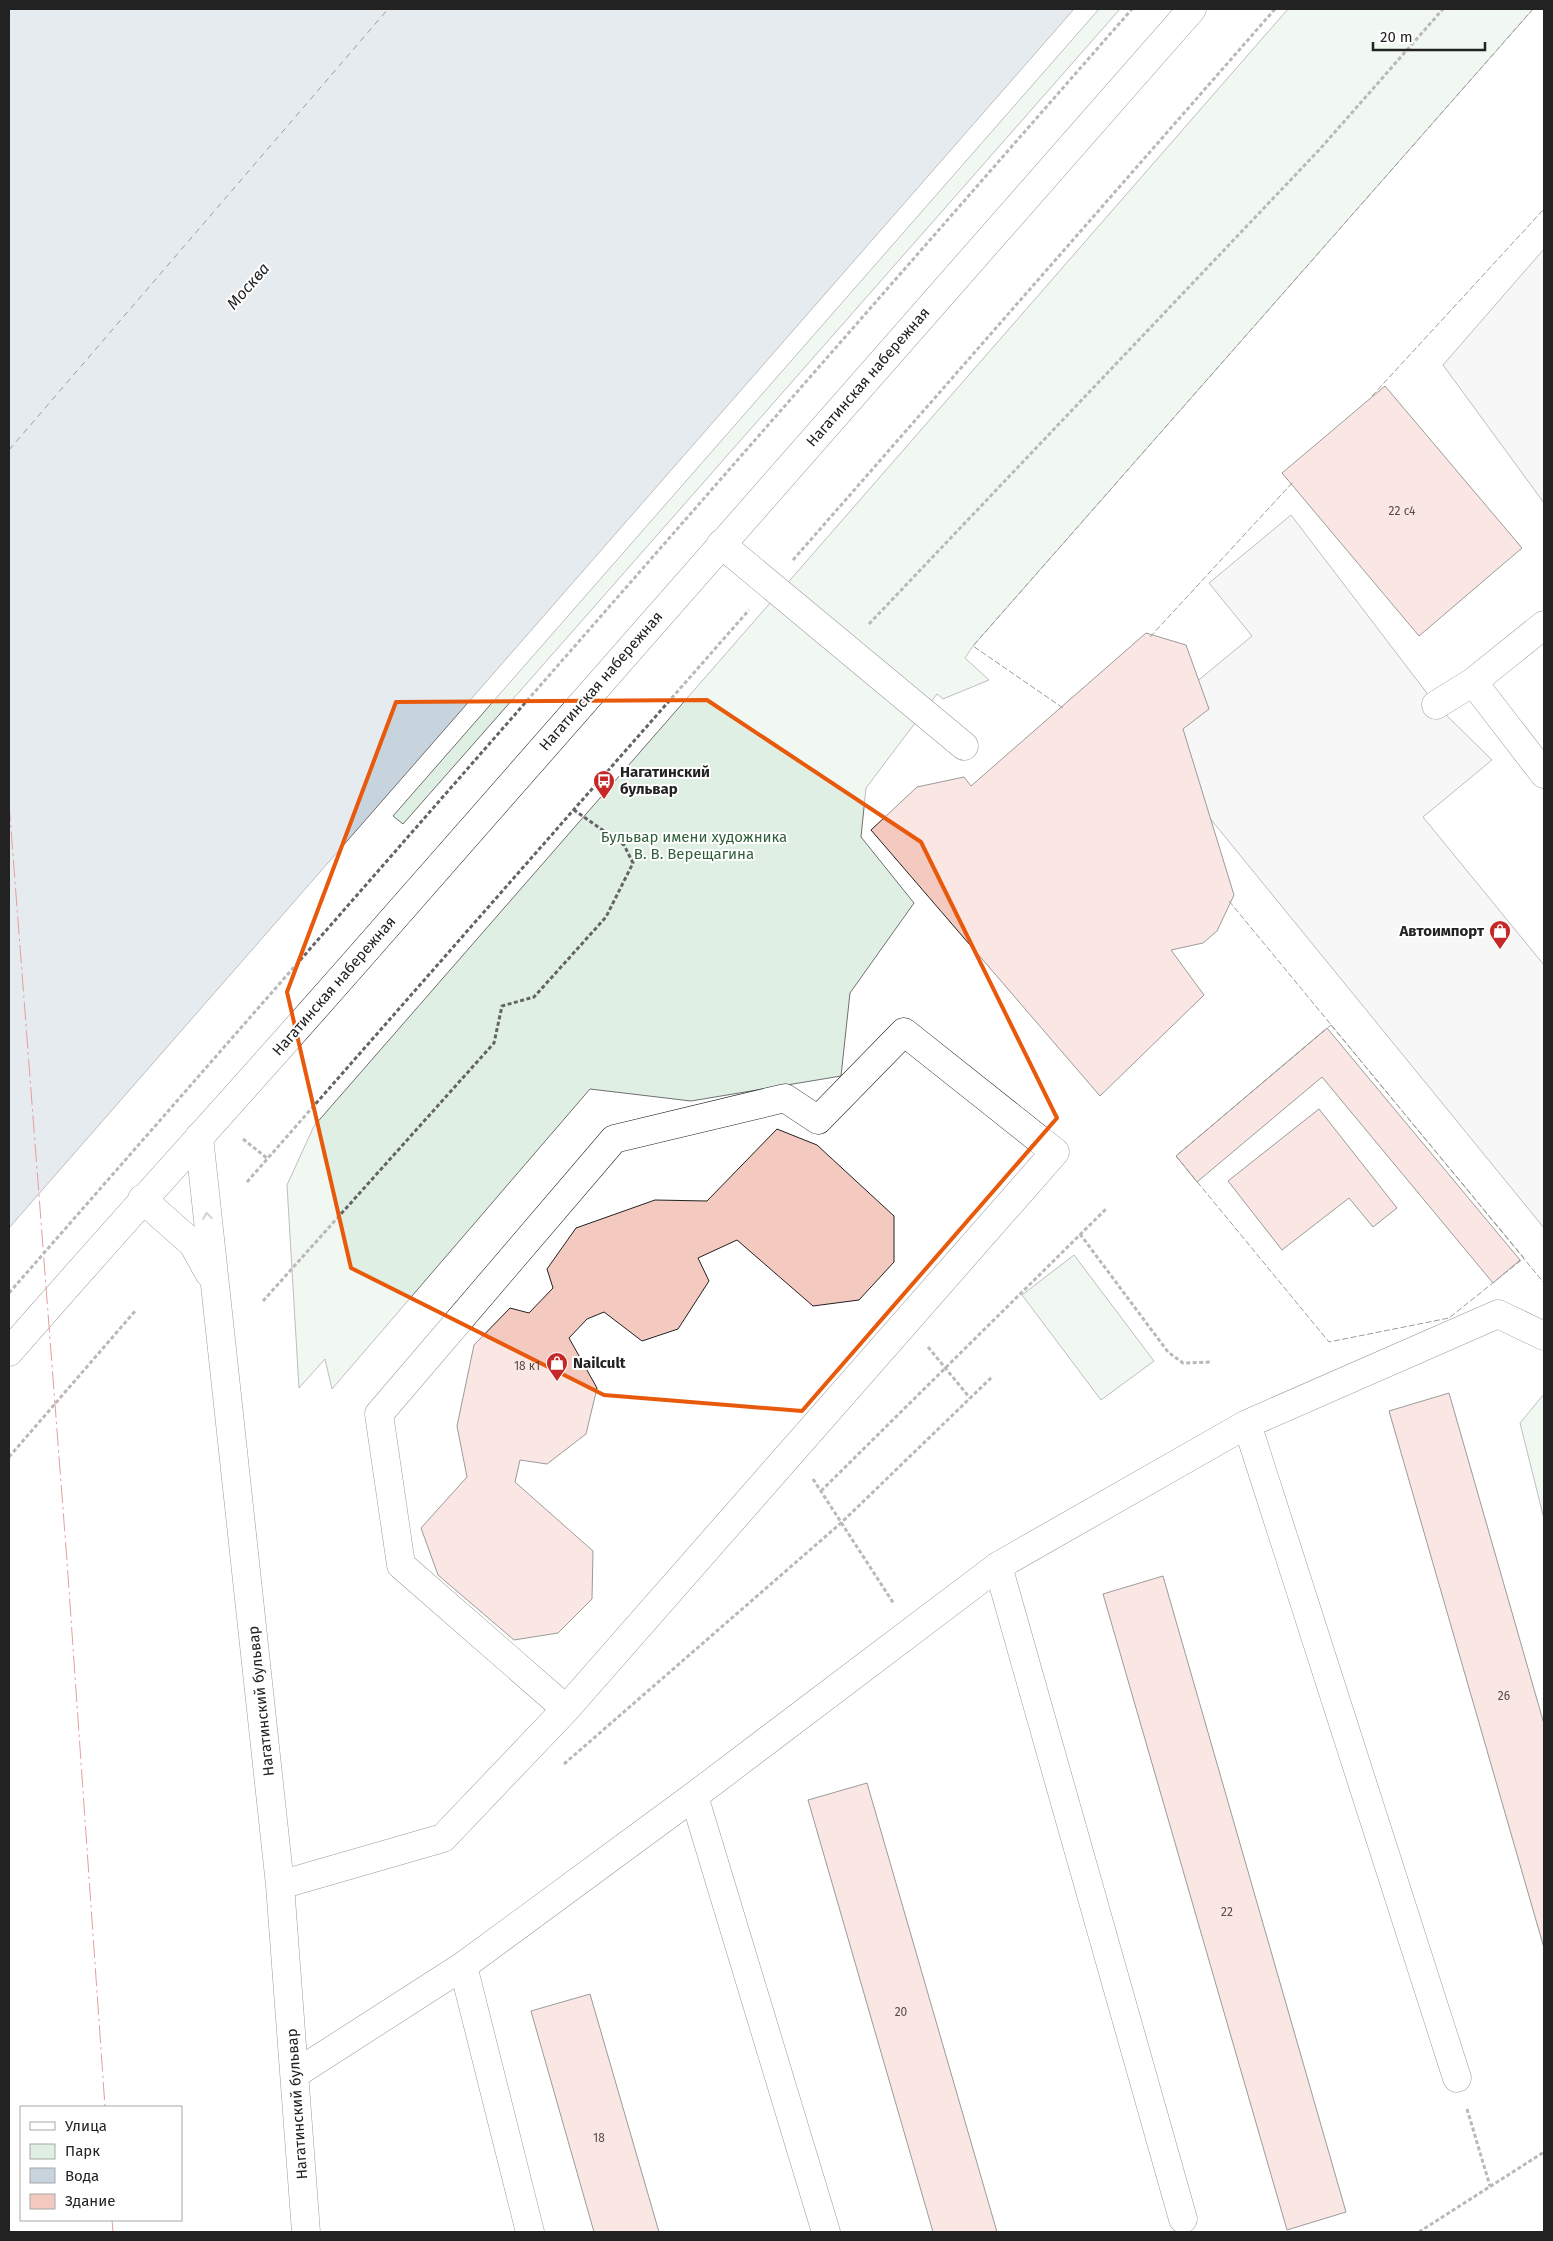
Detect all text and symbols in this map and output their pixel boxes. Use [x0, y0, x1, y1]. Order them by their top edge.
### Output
scale bar [1373, 20, 1486, 52]
text: 20 m [1380, 28, 1413, 46]
water label: Москва [223, 259, 273, 313]
street label: Нагатинская набережная [803, 304, 933, 450]
house number: 22 с4 [1389, 504, 1416, 518]
street label: Нагатинская набережная [536, 608, 666, 754]
place label: Нагатинский бульвар [620, 763, 710, 798]
bus stop icon: Нагатинский бульвар [592, 769, 616, 800]
park label: Бульвар имени художника В. В. Верещагина [601, 828, 787, 863]
street label: Нагатинская набережная [269, 913, 399, 1059]
shop icon: Автоимпорт [1488, 919, 1512, 950]
place label: Автоимпорт [1399, 922, 1485, 940]
one-way arrow [202, 1211, 213, 1219]
shop icon: Nailcult [545, 1351, 569, 1382]
place label: Nailcult [573, 1354, 626, 1372]
house number: 18 к1 [514, 1359, 540, 1373]
street label: Нагатинский бульвар [244, 1625, 278, 1777]
house number: 26 [1498, 1689, 1510, 1703]
house number: 22 [1221, 1905, 1233, 1919]
house number: 20 [895, 2005, 908, 2019]
street label: Нагатинский бульвар [283, 2028, 311, 2180]
legend [20, 2106, 182, 2221]
text: Улица [65, 2117, 107, 2135]
house number: 18 [593, 2131, 605, 2145]
text: Парк [65, 2142, 100, 2160]
text: Вода [65, 2167, 99, 2185]
text: Здание [65, 2192, 115, 2210]

